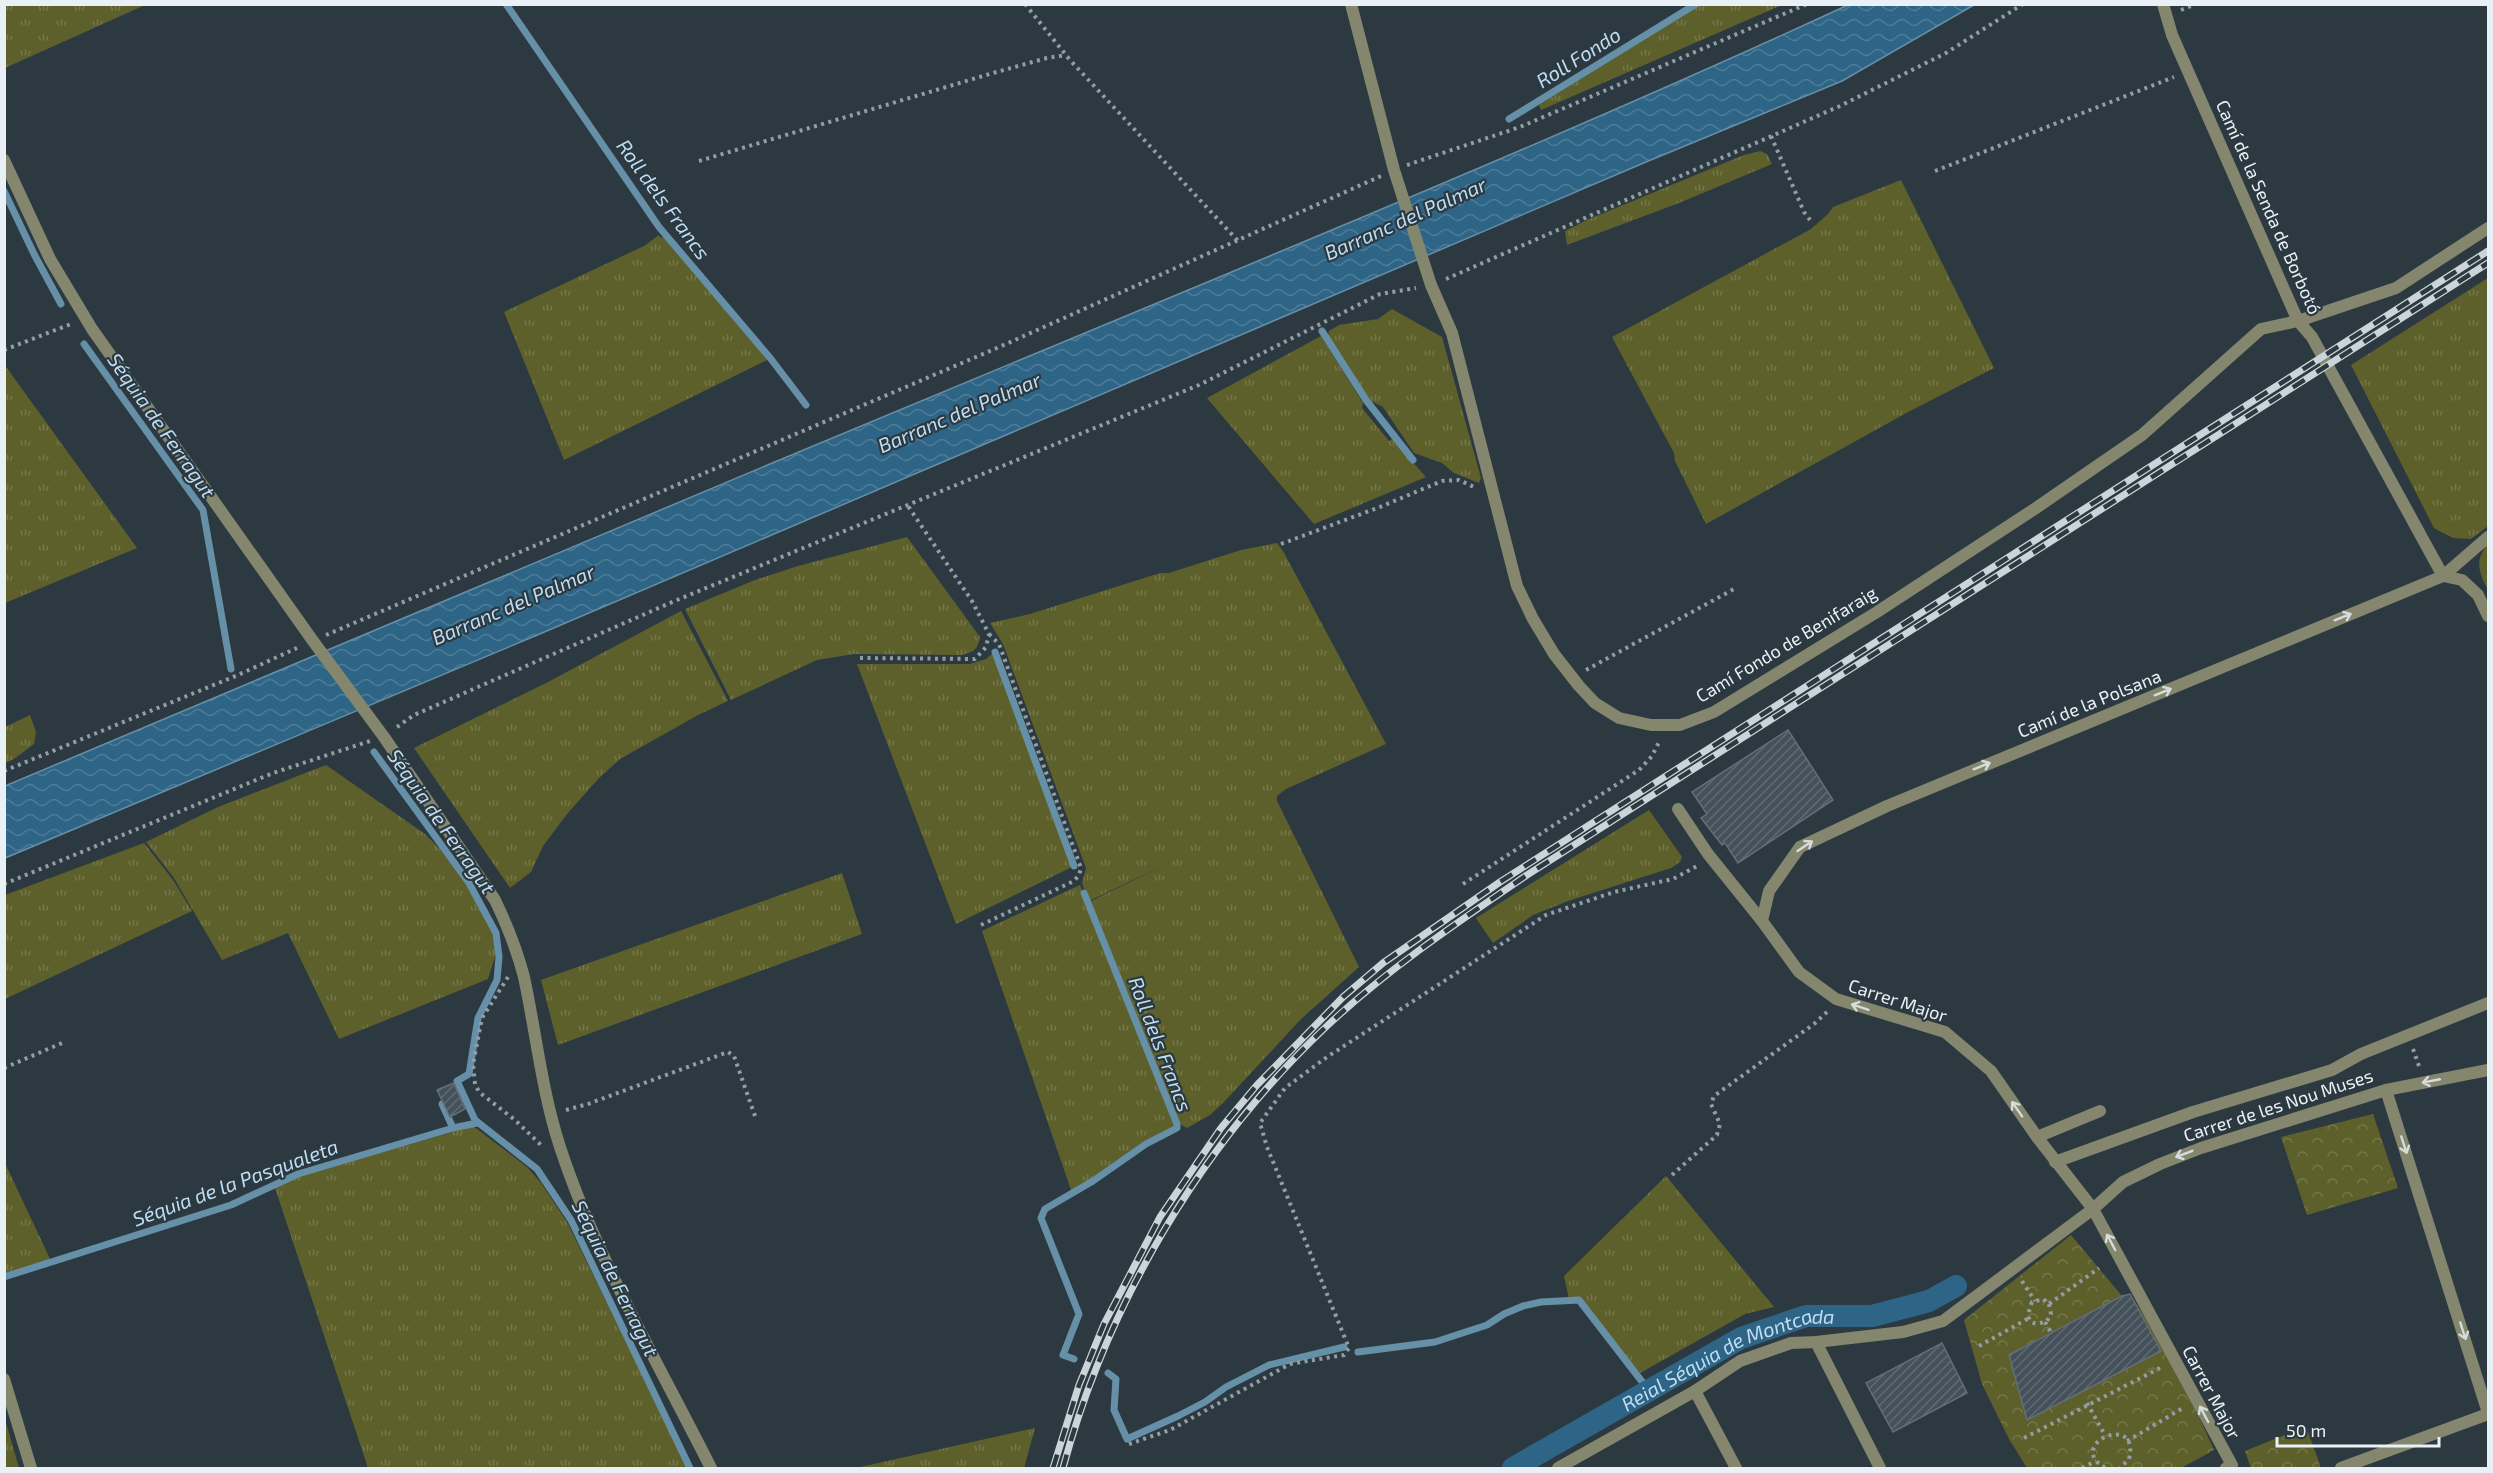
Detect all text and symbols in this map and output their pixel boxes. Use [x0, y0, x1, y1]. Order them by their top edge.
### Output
water label: Roll Fondo [1531, 22, 1625, 92]
street label: Camí de la Senda de Borbotó [2212, 96, 2326, 318]
water label: Roll dels Francs [612, 134, 716, 264]
water label: Barranc del Palmar [1320, 171, 1491, 264]
water label: Séquia de Ferragut [103, 348, 221, 502]
water label: Barranc del Palmar [874, 366, 1045, 457]
water label: Barranc del Palmar [428, 558, 599, 649]
street label: Camí Fondo de Benifaraig [1692, 581, 1880, 707]
one-way arrow [2333, 611, 2352, 622]
street label: Camí de la Polsana [2014, 664, 2164, 742]
one-way arrow [2153, 686, 2171, 697]
water label: Séquia de Ferragut [383, 744, 501, 898]
one-way arrow [1973, 760, 1991, 771]
one-way arrow [1797, 840, 1814, 853]
water label: Roll dels Francs [1124, 973, 1198, 1115]
street label: Carrer Major [1846, 974, 1950, 1026]
one-way arrow [1851, 1000, 1870, 1011]
street label: Carrer de les Nou Muses [2180, 1064, 2376, 1146]
one-way arrow [2422, 1076, 2441, 1087]
one-way arrow [2011, 1101, 2023, 1118]
water label: Séquia de la Pasqualeta [129, 1134, 341, 1230]
one-way arrow [2399, 1135, 2410, 1154]
one-way arrow [2175, 1149, 2194, 1160]
water label: Séquia de Ferragut [568, 1196, 664, 1360]
one-way arrow [2105, 1234, 2117, 1251]
water label: Reial Séquia de Montcada [1617, 1303, 1835, 1416]
one-way arrow [2458, 1321, 2469, 1340]
street label: Carrer Major [2178, 1342, 2246, 1442]
one-way arrow [2198, 1405, 2209, 1423]
scale bar [2277, 1410, 2439, 1448]
text: 50 m [2286, 1419, 2326, 1441]

